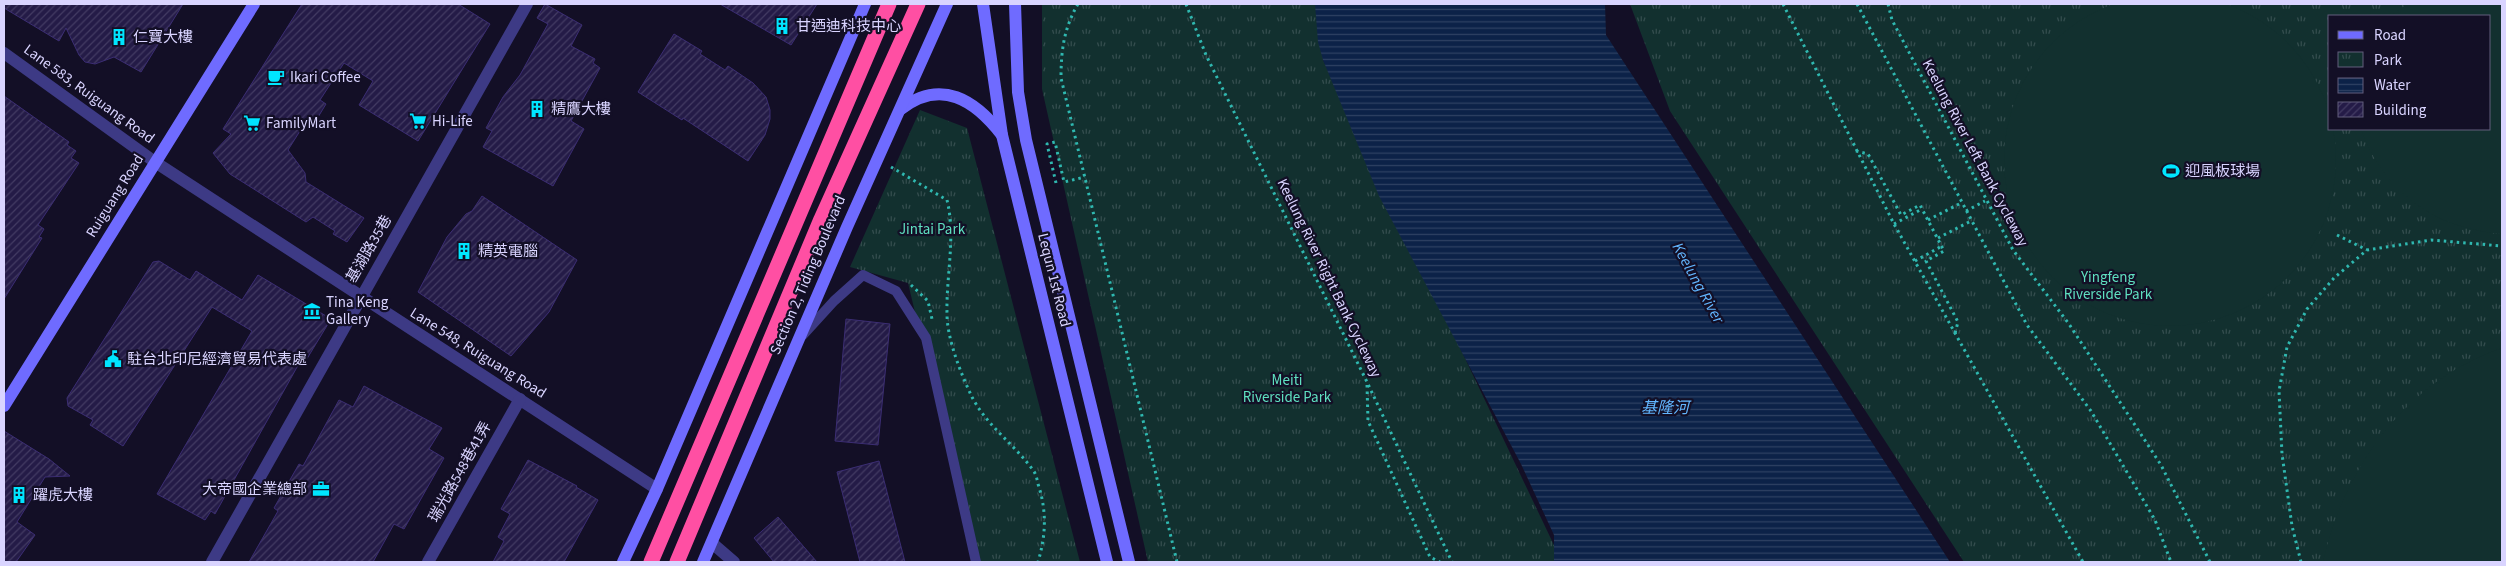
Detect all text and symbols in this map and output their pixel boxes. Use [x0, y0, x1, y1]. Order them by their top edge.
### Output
legend [2328, 15, 2491, 130]
building icon: 甘迺迪科技中心 [772, 16, 792, 36]
place label: 甘迺迪科技中心 [796, 16, 901, 37]
text: Road [2374, 25, 2406, 46]
building icon: 仁寶大樓 [109, 27, 129, 47]
place label: 仁寶大樓 [133, 27, 193, 48]
street label: Lane 583, Ruiguang Road [19, 39, 159, 149]
text: Park [2374, 50, 2403, 71]
street label: Keelung River Left Bank Cycleway [1917, 56, 2033, 250]
cafe icon: Ikari Coffee [266, 67, 286, 87]
place label: Ikari Coffee [290, 67, 361, 88]
text: Water [2374, 75, 2411, 96]
building icon: 精鷹大樓 [527, 99, 547, 119]
place label: 精鷹大樓 [551, 99, 611, 120]
text: Building [2374, 100, 2427, 121]
supermarket icon: Hi-Life [408, 111, 428, 131]
place label: Hi-Life [432, 111, 473, 132]
supermarket icon: FamilyMart [242, 113, 262, 133]
place label: FamilyMart [266, 113, 336, 134]
street label: Ruiguang Road [81, 150, 149, 242]
sports icon: 迎風板球場 [2161, 161, 2181, 181]
place label: 迎風板球場 [2185, 161, 2260, 182]
street label: Keelung River Right Bank Cycleway [1272, 175, 1386, 381]
street label: Section 2, Tiding Boulevard [765, 192, 851, 358]
street label: 基湖路35巷 [341, 211, 397, 287]
park label: Jintai Park [899, 219, 966, 240]
street label: Lequn 1st Road [1032, 231, 1076, 329]
water label: Keelung River [1667, 239, 1730, 329]
building icon: 精英電腦 [454, 241, 474, 261]
place label: 精英電腦 [478, 241, 538, 262]
park label: Yingfeng Riverside Park [2064, 267, 2153, 305]
place label: Tina Keng Gallery [326, 292, 389, 330]
museum icon: Tina Keng Gallery [302, 301, 322, 321]
street label: Lane 548, Ruiguang Road [406, 302, 550, 404]
public building icon: 駐台北印尼經濟貿易代表處 [103, 349, 123, 369]
place label: 駐台北印尼經濟貿易代表處 [127, 349, 307, 370]
park label: Meiti Riverside Park [1243, 370, 1332, 408]
water label: 基隆河 [1641, 397, 1692, 419]
street label: 瑞光路548巷41弄 [424, 418, 496, 526]
place label: 大帝國企業總部 [202, 479, 307, 500]
office icon: 大帝國企業總部 [311, 479, 331, 499]
building icon: 躍虎大樓 [9, 485, 29, 505]
place label: 躍虎大樓 [33, 485, 93, 506]

